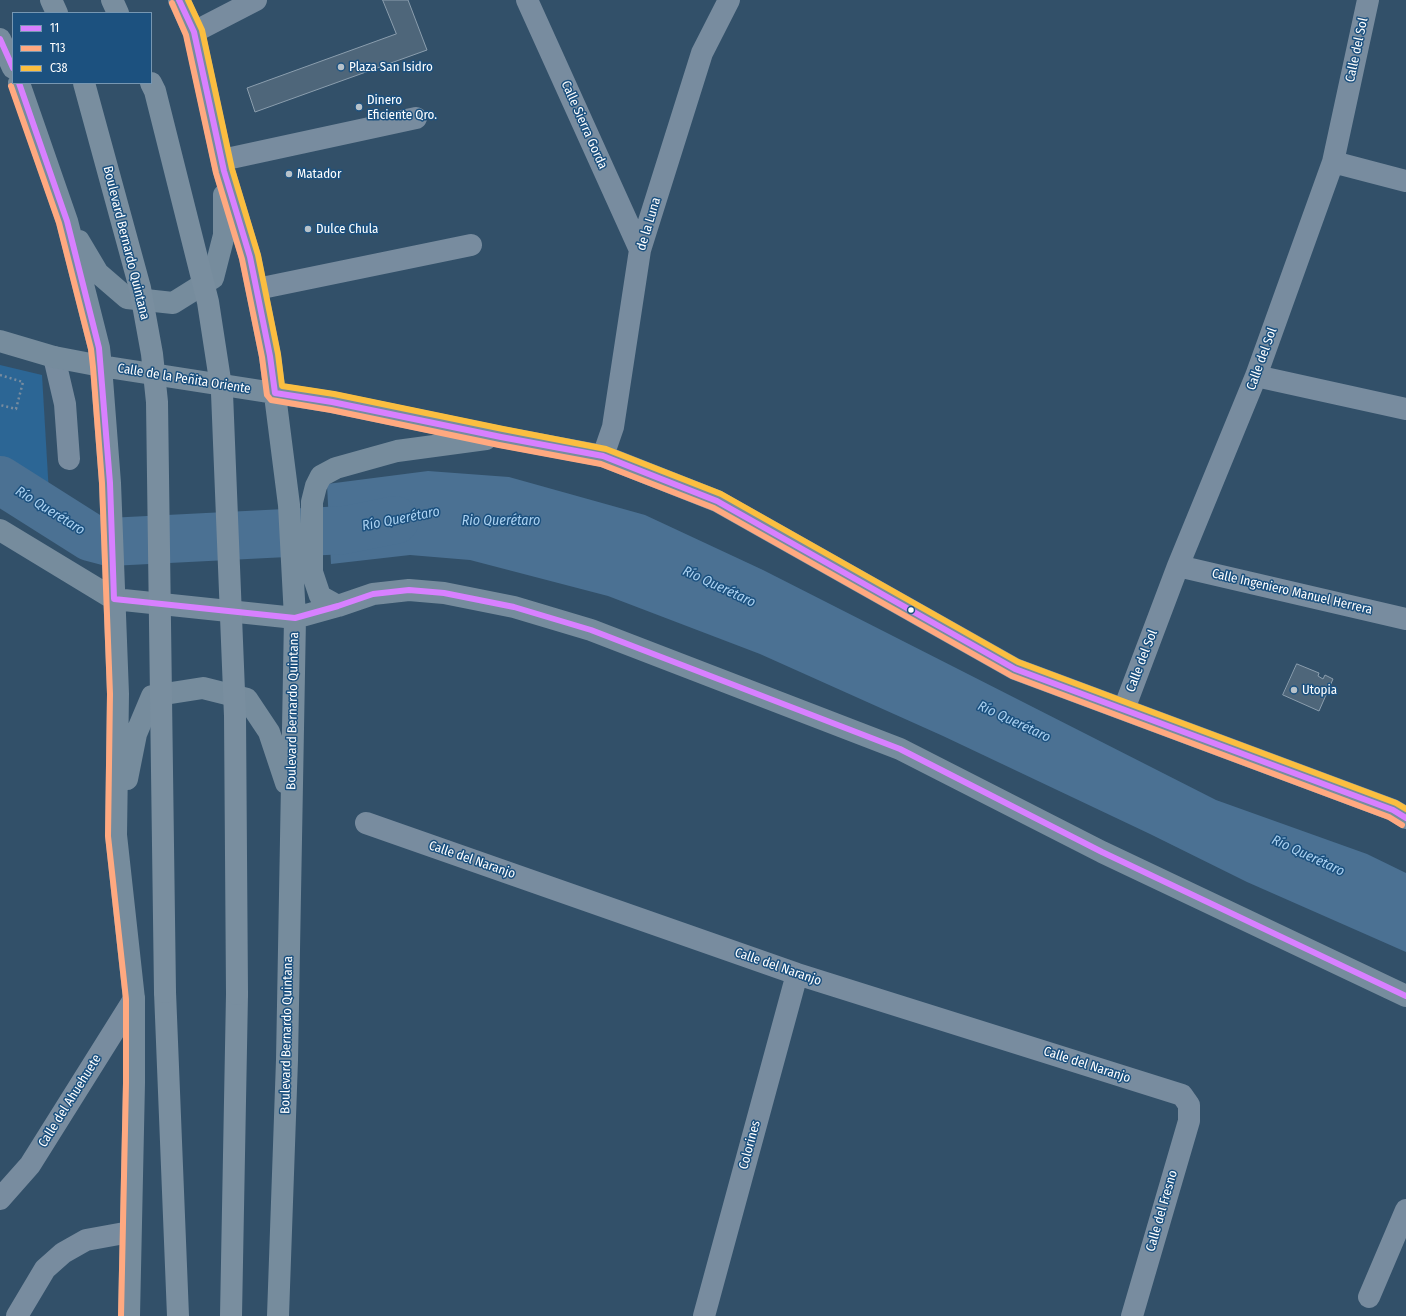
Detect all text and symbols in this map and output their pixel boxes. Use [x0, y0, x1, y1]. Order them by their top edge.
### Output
legend [12, 12, 152, 84]
street label: Calle del Sol [1343, 16, 1371, 84]
text: 11 [50, 21, 59, 35]
text: T13 [50, 41, 65, 55]
place label: Plaza San Isidro [349, 59, 433, 75]
text: C38 [50, 61, 68, 75]
marker: Plaza San Isidro [336, 62, 346, 72]
street label: Calle Sierra Gorda [558, 78, 610, 172]
place label: Dinero Eficiente Qro. [367, 92, 437, 123]
marker: Dinero Eficiente Qro. [354, 102, 364, 112]
street label: Boulevard Bernardo Quintana [99, 165, 153, 321]
place label: Matador [297, 166, 341, 182]
marker: Matador [284, 169, 294, 179]
street label: de la Luna [634, 196, 664, 252]
place label: Dulce Chula [316, 221, 378, 237]
marker: Dulce Chula [303, 224, 313, 234]
street label: Calle del Sol [1243, 326, 1281, 392]
street label: Calle de la Peñita Oriente [116, 361, 252, 397]
water label: Río Querétaro [12, 483, 88, 539]
water label: Río Querétaro [361, 503, 441, 535]
water label: Rio Querétaro [462, 513, 540, 529]
water label: Río Querétaro [680, 563, 758, 611]
street label: Calle Ingeniero Manuel Herrera [1210, 566, 1374, 618]
unlabelled marker [906, 605, 916, 615]
street label: Calle del Sol [1123, 628, 1161, 694]
street label: Boulevard Bernardo Quintana [284, 632, 302, 790]
place label: Utopia [1302, 682, 1337, 698]
marker: Utopia [1289, 685, 1299, 695]
water label: Río Querétaro [975, 698, 1053, 746]
water label: Río Querétaro [1269, 832, 1347, 880]
street label: Calle del Naranjo [427, 838, 517, 882]
street label: Calle del Naranjo [733, 945, 823, 989]
street label: Boulevard Bernardo Quintana [278, 956, 296, 1114]
street label: Calle del Naranjo [1042, 1044, 1132, 1086]
street label: Calle del Ahuehuete [35, 1052, 105, 1150]
street label: Colorines [736, 1119, 764, 1171]
street label: Calle del Fresno [1143, 1169, 1181, 1253]

